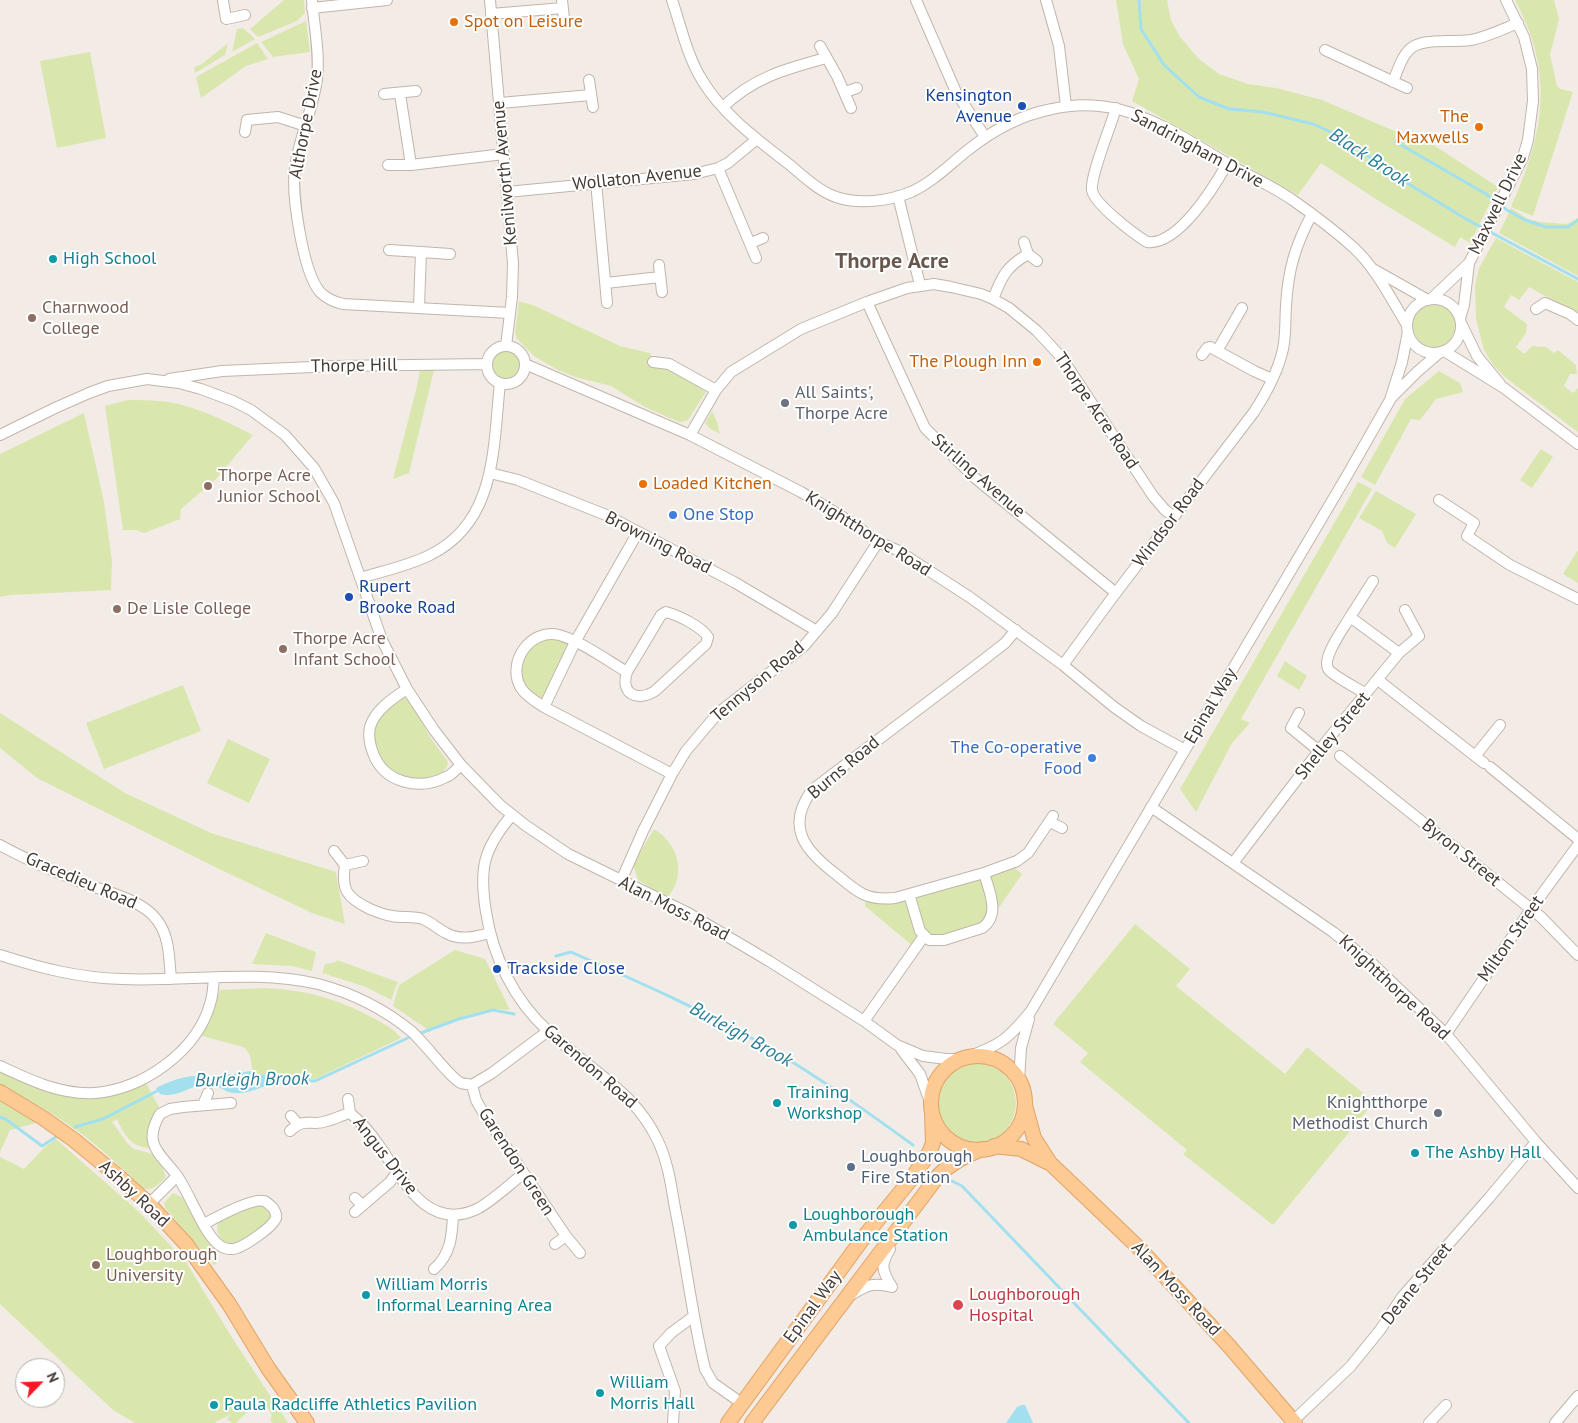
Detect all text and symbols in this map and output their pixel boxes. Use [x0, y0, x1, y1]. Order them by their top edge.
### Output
place label: Spot on Leisure [464, 11, 583, 33]
marker: Spot on Leisure [448, 16, 460, 28]
street label: Althorpe Drive [285, 67, 327, 181]
place label: Kensington Avenue [926, 85, 1012, 128]
street label: Kenilworth Avenue [488, 100, 522, 246]
marker: Kensington Avenue [1016, 100, 1028, 112]
street label: Sandringham Drive [1127, 105, 1267, 193]
place label: The Maxwells [1396, 106, 1469, 148]
marker: The Maxwells [1473, 121, 1485, 133]
water label: Black Brook [1325, 124, 1413, 192]
street label: Maxwell Drive [1464, 150, 1532, 258]
street label: Wollaton Avenue [571, 160, 703, 196]
place label: High School [63, 248, 156, 270]
district label: Thorpe Acre [835, 249, 949, 275]
marker: High School [47, 253, 59, 265]
place label: Charnwood College [42, 297, 129, 340]
marker: Charnwood College [26, 312, 38, 324]
street label: Thorpe Acre Road [1049, 349, 1143, 473]
place label: The Plough Inn [909, 351, 1027, 373]
street label: Thorpe Hill [310, 354, 398, 378]
marker: The Plough Inn [1031, 356, 1043, 368]
place label: All Saints', Thorpe Acre [795, 382, 888, 424]
marker: All Saints', Thorpe Acre [779, 397, 791, 409]
street label: Stirling Avenue [927, 429, 1029, 523]
place label: Thorpe Acre Junior School [218, 465, 320, 508]
place label: Loaded Kitchen [653, 473, 772, 495]
street label: Windsor Road [1129, 474, 1209, 572]
marker: Loaded Kitchen [637, 478, 649, 490]
marker: Thorpe Acre Junior School [202, 480, 214, 492]
street label: Knightthorpe Road [801, 487, 935, 581]
place label: One Stop [683, 504, 754, 526]
street label: Browning Road [601, 507, 715, 579]
marker: One Stop [667, 509, 679, 521]
place label: Rupert Brooke Road [359, 576, 455, 618]
marker: Rupert Brooke Road [343, 591, 355, 603]
place label: De Lisle College [127, 598, 251, 620]
marker: De Lisle College [111, 603, 123, 615]
place label: Thorpe Acre Infant School [293, 628, 396, 670]
street label: Tennyson Road [707, 637, 809, 727]
marker: Thorpe Acre Infant School [277, 643, 289, 655]
street label: Epinal Way [1180, 664, 1242, 748]
street label: Shelley Street [1291, 688, 1375, 784]
street label: Burns Road [804, 732, 884, 804]
place label: The Co-operative Food [950, 737, 1082, 780]
marker: The Co-operative Food [1086, 752, 1098, 764]
street label: Byron Street [1417, 815, 1505, 891]
street label: Gracedieu Road [22, 848, 140, 914]
street label: Alan Moss Road [615, 872, 733, 946]
street label: Milton Street [1473, 892, 1549, 986]
street label: Knightthorpe Road [1334, 931, 1454, 1045]
place label: Trackside Close [507, 958, 625, 980]
marker: Trackside Close [491, 963, 503, 975]
water label: Burleigh Brook [685, 997, 797, 1073]
street label: Garendon Road [539, 1020, 641, 1114]
water label: Burleigh Brook [195, 1068, 309, 1092]
place label: Training Workshop [787, 1082, 862, 1124]
place label: Knightthorpe Methodist Church [1292, 1092, 1428, 1134]
marker: Training Workshop [771, 1097, 783, 1109]
street label: Garendon Green [473, 1104, 559, 1220]
marker: Knightthorpe Methodist Church [1432, 1107, 1444, 1119]
street label: Angus Drive [348, 1113, 422, 1199]
place label: The Ashby Hall [1425, 1142, 1541, 1164]
place label: Loughborough Fire Station [861, 1146, 972, 1188]
marker: The Ashby Hall [1409, 1147, 1421, 1159]
street label: Ashby Road [94, 1156, 174, 1232]
marker: Loughborough Fire Station [845, 1161, 857, 1173]
place label: Loughborough Ambulance Station [803, 1204, 948, 1246]
marker: Loughborough Ambulance Station [787, 1219, 799, 1231]
street label: Alan Moss Road [1127, 1237, 1225, 1341]
street label: Deane Street [1377, 1238, 1457, 1330]
place label: Loughborough University [106, 1244, 217, 1286]
marker: Loughborough University [90, 1259, 102, 1271]
street label: Epinal Way [779, 1266, 847, 1348]
place label: William Morris Informal Learning Area [376, 1274, 552, 1316]
place label: Loughborough Hospital [969, 1284, 1080, 1326]
marker: William Morris Informal Learning Area [360, 1289, 372, 1301]
marker: Loughborough Hospital [951, 1298, 965, 1312]
north arrow [15, 1358, 65, 1408]
text: N [43, 1369, 63, 1385]
place label: William Morris Hall [610, 1372, 695, 1415]
marker: William Morris Hall [594, 1387, 606, 1399]
place label: Paula Radcliffe Athletics Pavilion [224, 1394, 477, 1416]
marker: Paula Radcliffe Athletics Pavilion [208, 1399, 220, 1411]

